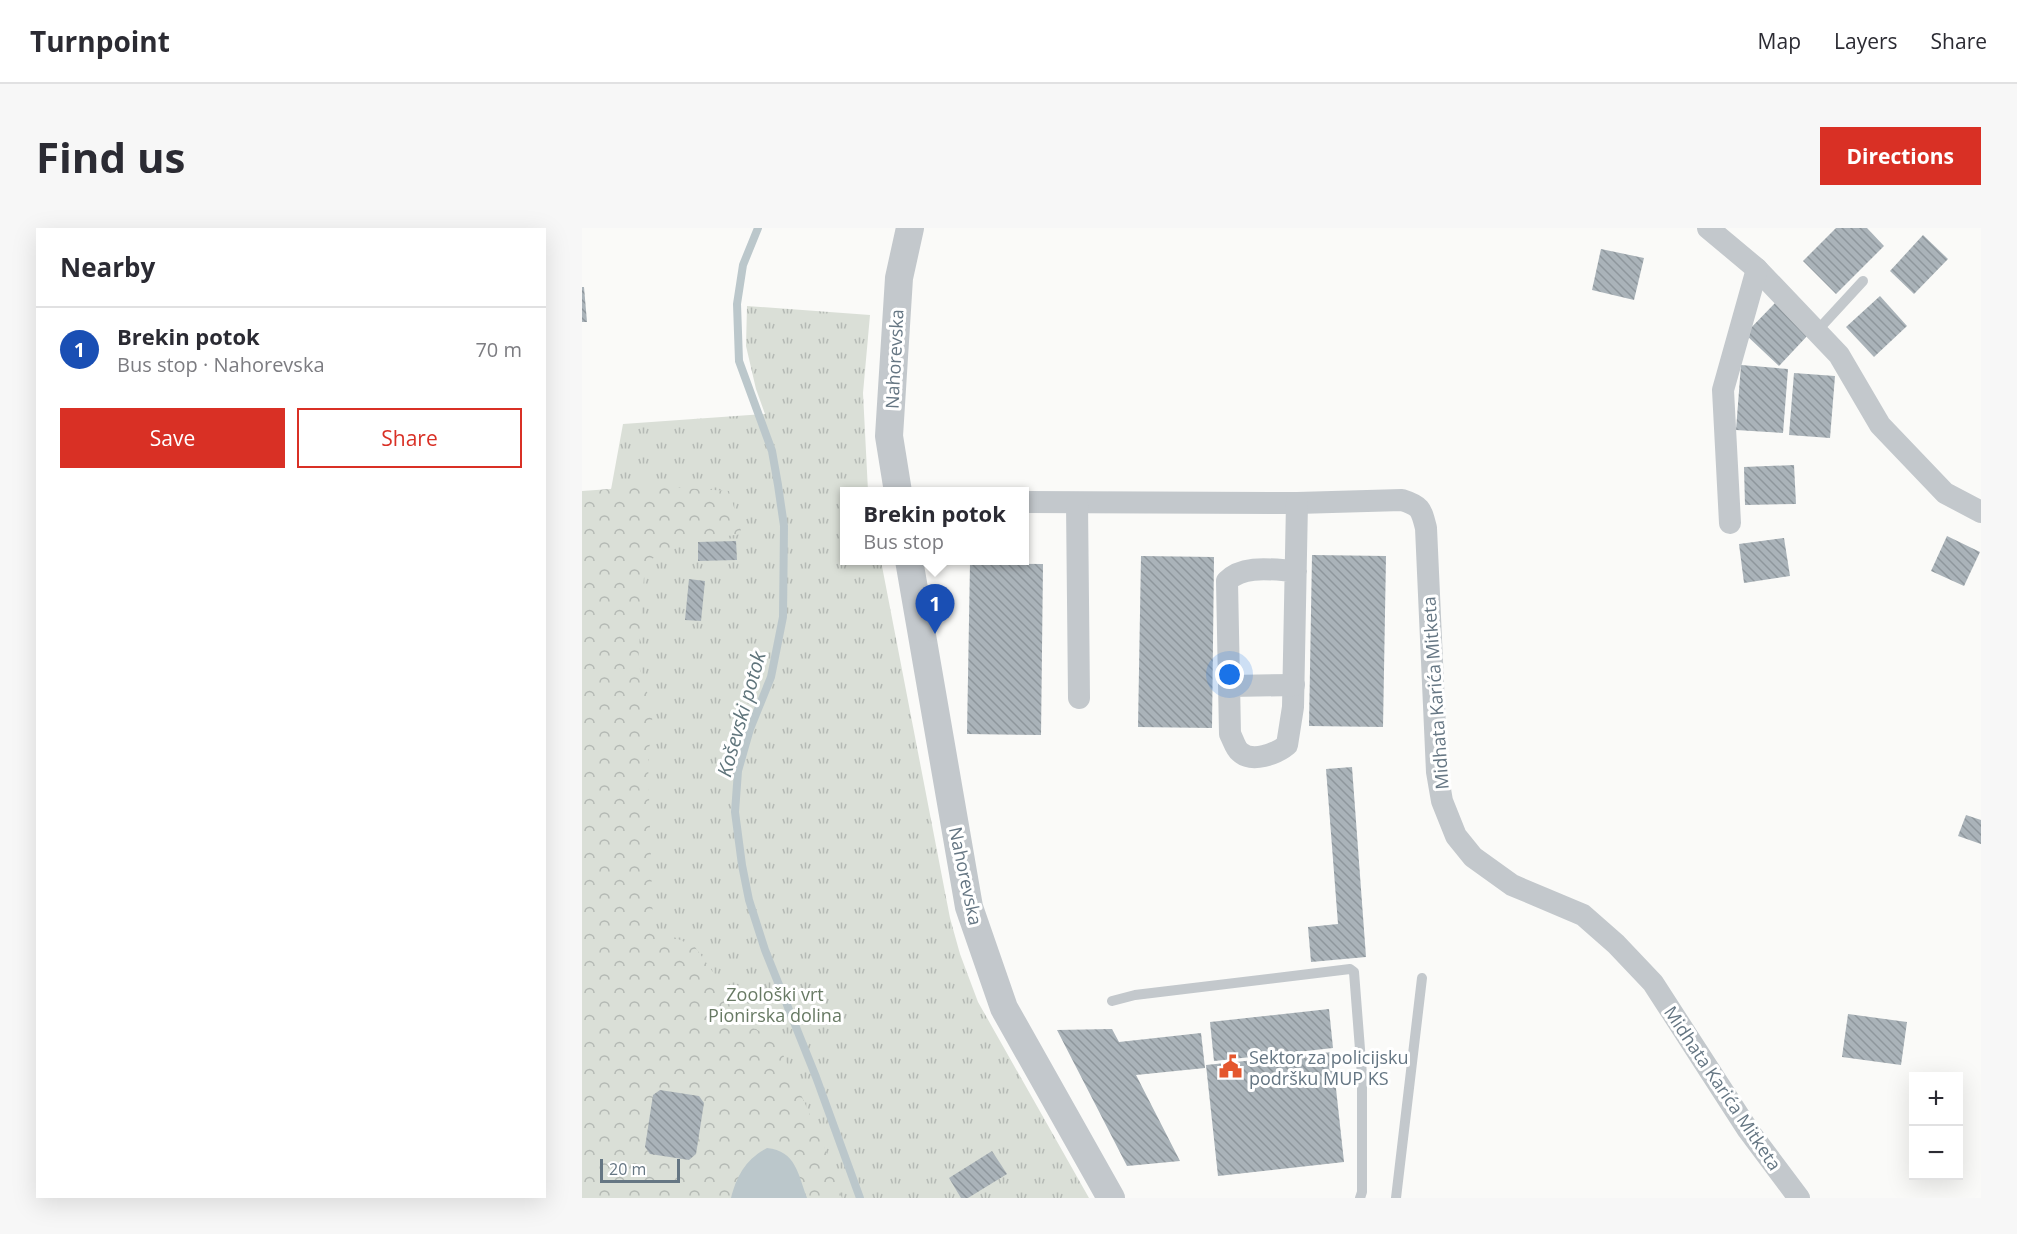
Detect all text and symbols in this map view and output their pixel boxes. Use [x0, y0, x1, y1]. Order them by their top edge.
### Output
text: Turnpoint [30, 22, 170, 60]
text: Map [1758, 27, 1801, 55]
text: Layers [1834, 27, 1898, 55]
text: Share [1931, 27, 1987, 55]
button: Directions [1820, 127, 1981, 185]
text: Find us [36, 128, 185, 185]
text: Nearby [60, 249, 155, 285]
street label: Nahorevska [879, 308, 909, 410]
text: Brekin potok [117, 321, 260, 351]
text: 1 [74, 336, 85, 363]
text: 70 m [475, 336, 522, 363]
text: Bus stop · Nahorevska [117, 351, 325, 378]
button: Save [60, 408, 285, 468]
button: Share [297, 408, 522, 468]
popup [840, 487, 1029, 565]
text: Brekin potok [863, 498, 1006, 528]
text: Bus stop [863, 528, 944, 555]
pin: 1 [916, 584, 954, 634]
street label: Midhata Karića Mitketa [1416, 596, 1454, 790]
water label: Koševski potok [710, 647, 772, 780]
your location [1215, 660, 1244, 689]
street label: Nahorevska [944, 825, 988, 927]
park label: Zoološki vrt Pionirska dolina [708, 982, 842, 1027]
street label: Midhata Karića Mitketa [1659, 1001, 1787, 1175]
place label: Sektor za policijsku podršku MUP KS [1249, 1045, 1409, 1090]
public building icon: Sektor za policijsku podršku MUP KS [1218, 1054, 1244, 1080]
map controls [1909, 1072, 1963, 1180]
button: + [1909, 1072, 1963, 1126]
button: − [1909, 1126, 1963, 1180]
scale bar [600, 1156, 680, 1184]
text: 20 m [609, 1158, 646, 1180]

